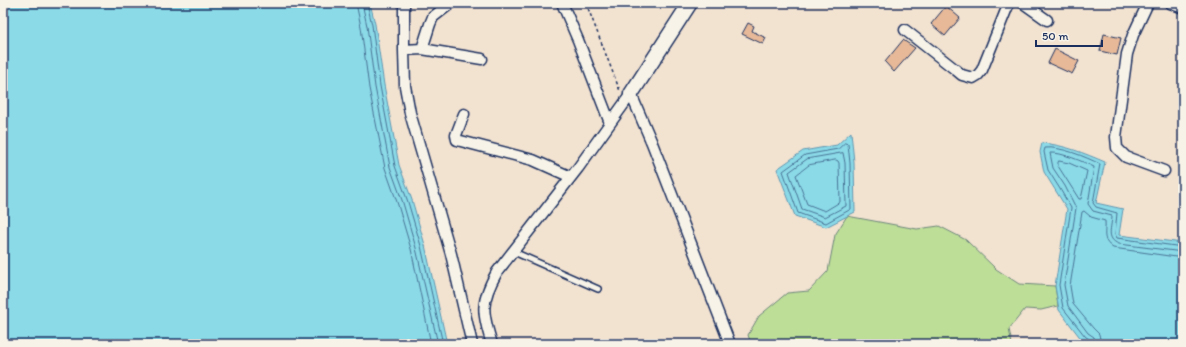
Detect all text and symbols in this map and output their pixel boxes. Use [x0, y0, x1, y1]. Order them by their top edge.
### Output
scale bar [1036, 22, 1102, 48]
text: 50 m [1042, 29, 1068, 43]

